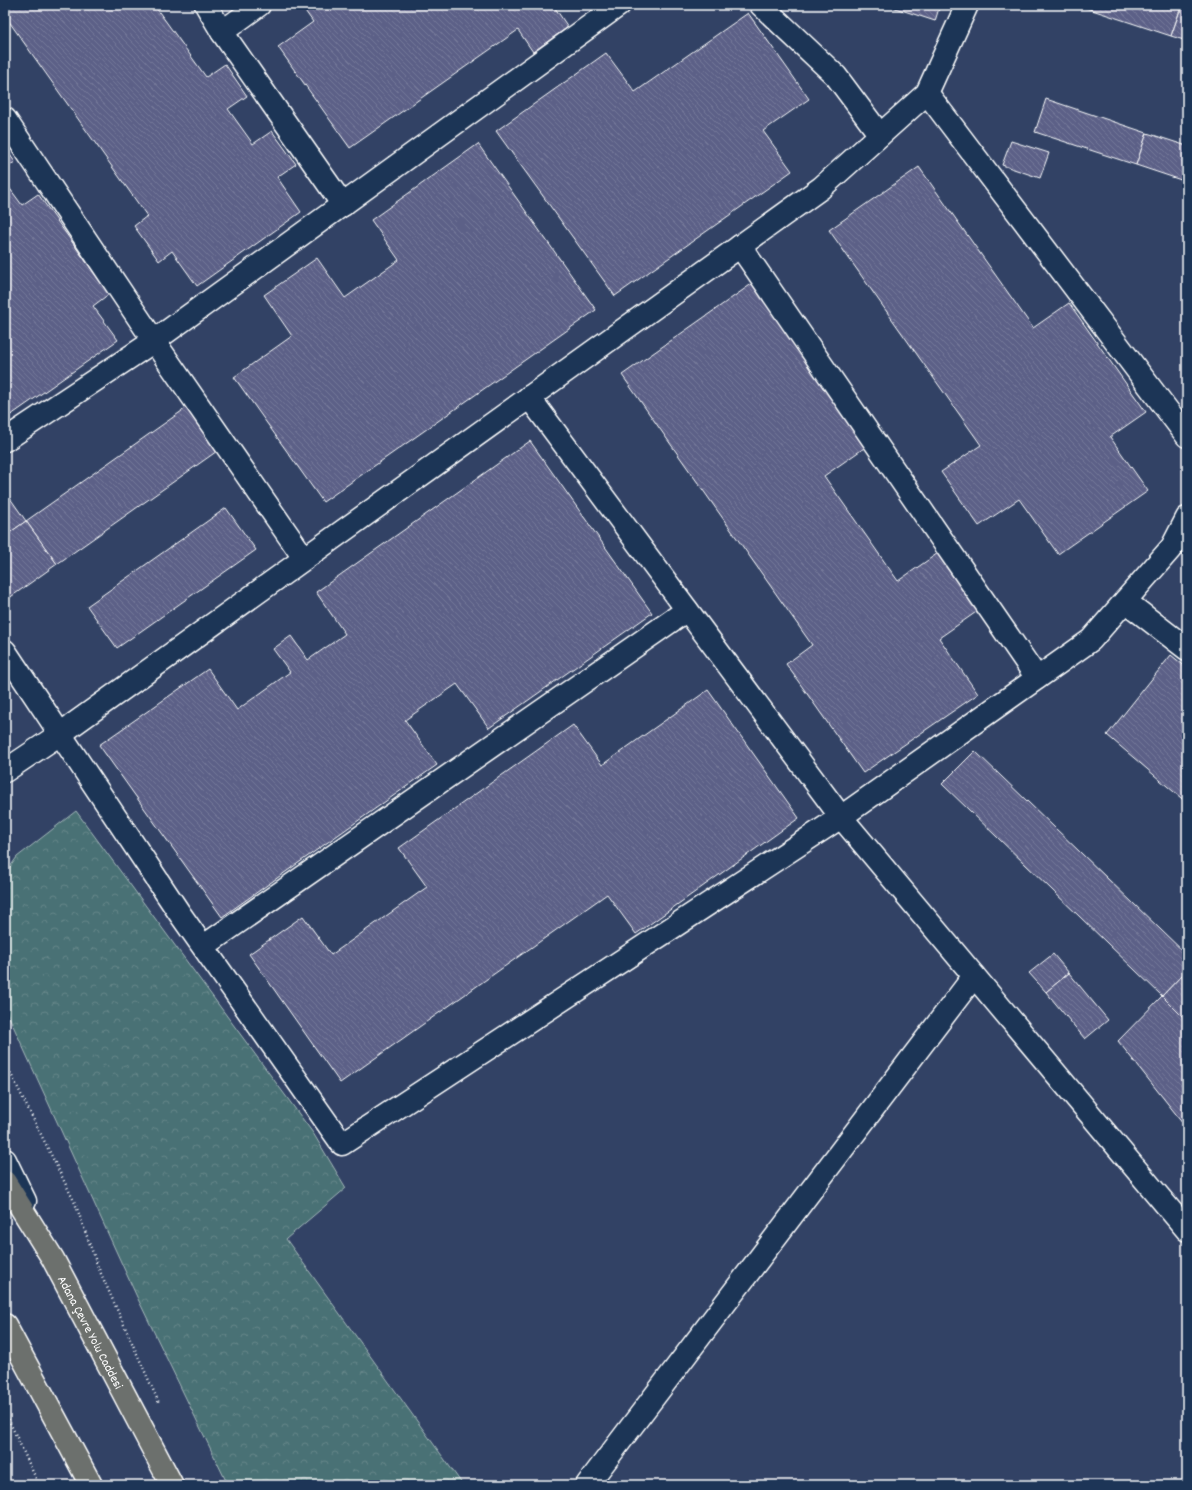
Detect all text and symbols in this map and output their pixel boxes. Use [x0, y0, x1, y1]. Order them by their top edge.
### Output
street label: Adana Çevre Yolu Caddesi [51, 1273, 127, 1394]

